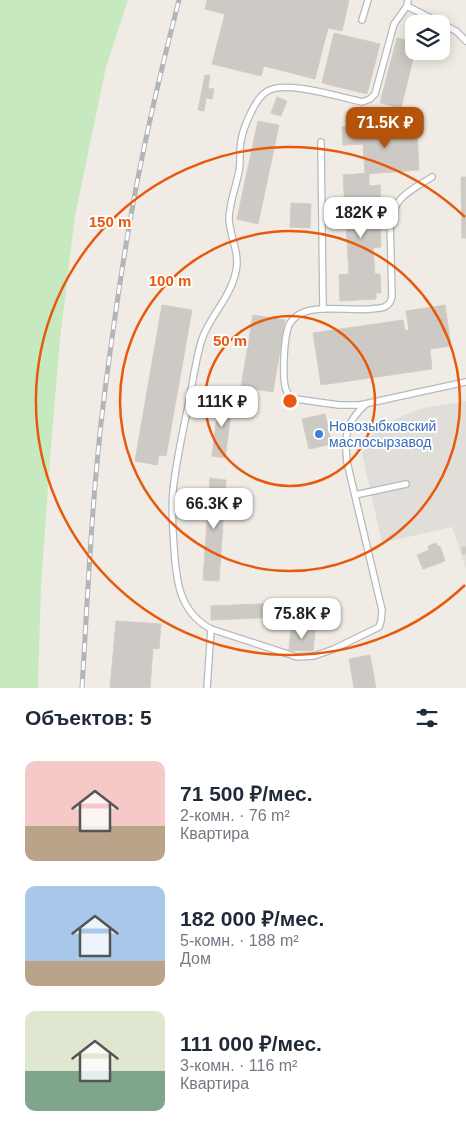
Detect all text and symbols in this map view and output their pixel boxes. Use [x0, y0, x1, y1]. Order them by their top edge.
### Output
map controls [405, 15, 450, 60]
button: layers [405, 15, 450, 60]
pin: 71.5K ₽ [339, 106, 431, 149]
text: 71.5K ₽ [357, 114, 413, 131]
pin: 182K ₽ [320, 196, 402, 239]
text: 182K ₽ [335, 204, 387, 221]
text: 150 m [89, 213, 131, 230]
text: 100 m [149, 272, 191, 289]
text: 50 m [213, 332, 247, 349]
pin: 111K ₽ [181, 386, 263, 428]
centre of rings [281, 392, 299, 410]
text: 111K ₽ [197, 393, 247, 410]
place label: Новозыбковский маслосырзавод [329, 418, 436, 450]
marker: Новозыбковский маслосырзавод [313, 428, 325, 440]
pin: 66.3K ₽ [168, 488, 260, 530]
text: 66.3K ₽ [186, 495, 242, 512]
pin: 75.8K ₽ [256, 598, 348, 640]
text: 75.8K ₽ [274, 605, 330, 622]
icon: filters [413, 704, 441, 732]
text: Объектов: 5 [25, 706, 152, 729]
icon: home [65, 781, 125, 841]
text: 71 500 ₽/мес. [180, 782, 313, 805]
text: 2-комн. · 76 m² [180, 807, 290, 824]
text: Квартира [180, 825, 249, 842]
icon: home [65, 906, 125, 966]
text: 182 000 ₽/мес. [180, 907, 324, 930]
text: 5-комн. · 188 m² [180, 932, 299, 949]
text: Дом [180, 950, 211, 967]
icon: home [65, 1031, 125, 1091]
text: 111 000 ₽/мес. [180, 1032, 322, 1055]
text: 3-комн. · 116 m² [180, 1057, 297, 1074]
text: Квартира [180, 1075, 249, 1092]

